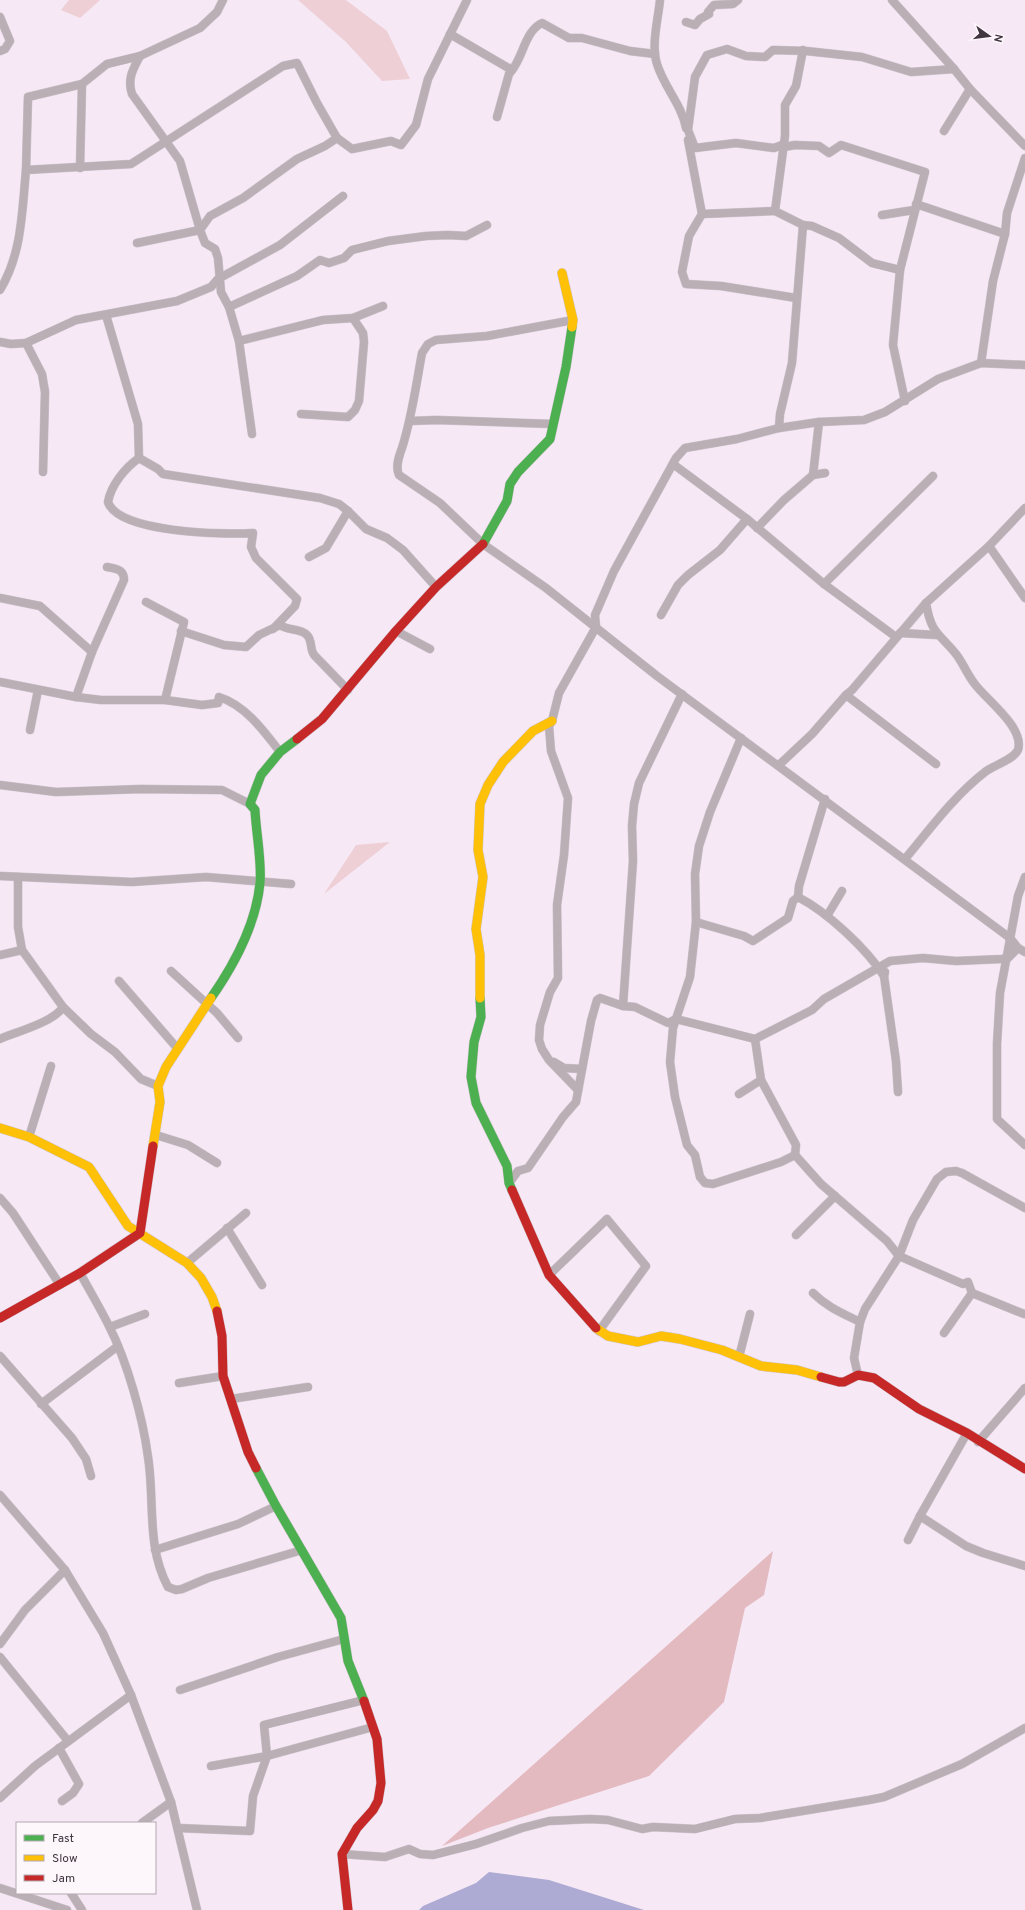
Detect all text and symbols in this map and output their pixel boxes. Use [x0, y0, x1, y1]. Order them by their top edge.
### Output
north arrow [969, 16, 1009, 56]
text: N [990, 33, 1005, 44]
legend [16, 1822, 156, 1894]
text: Fast [52, 1831, 74, 1847]
text: Slow [52, 1851, 78, 1867]
text: Jam [52, 1871, 75, 1887]

